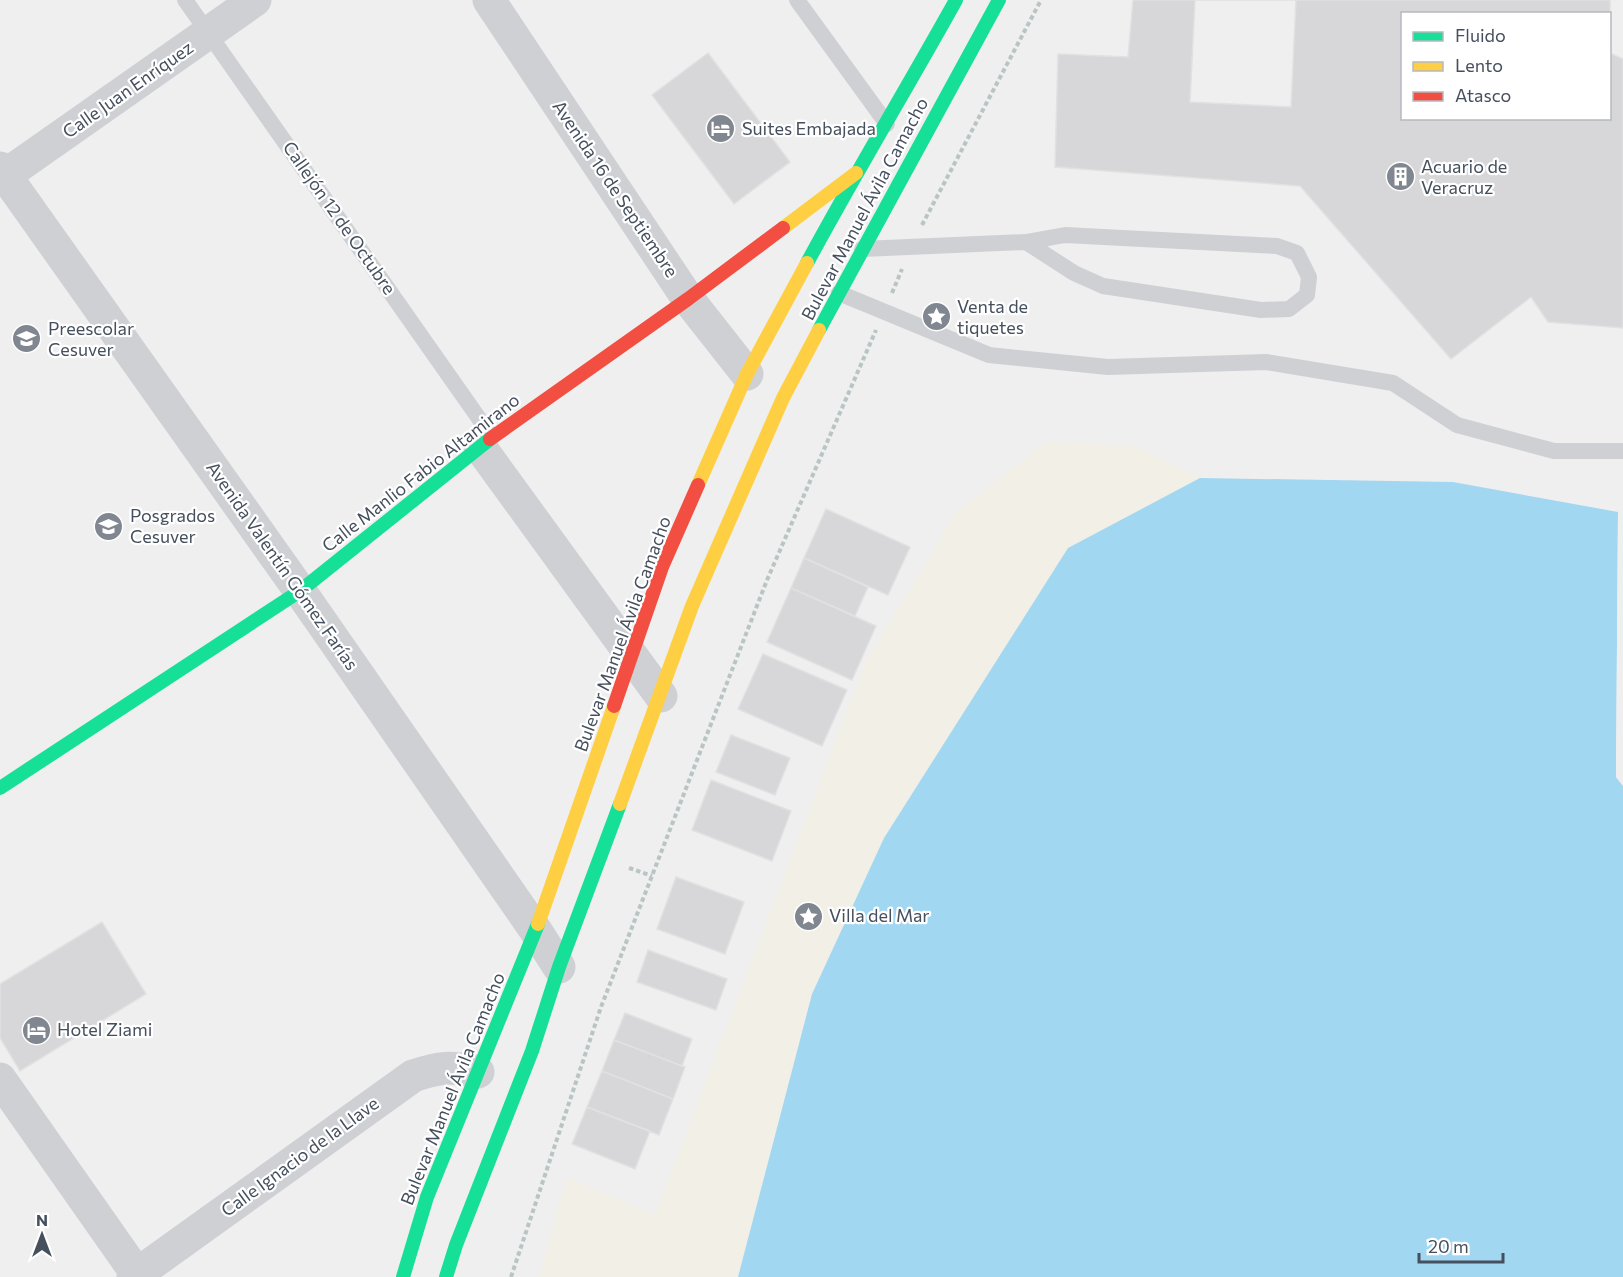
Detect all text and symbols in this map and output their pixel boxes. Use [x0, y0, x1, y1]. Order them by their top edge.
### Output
legend [1401, 12, 1611, 120]
text: Fluido [1455, 24, 1506, 46]
street label: Calle Juan Enríquez [58, 36, 197, 142]
text: Lento [1455, 54, 1503, 76]
text: Atasco [1455, 84, 1511, 106]
street label: Bulevar Manuel Ávila Camacho [796, 94, 932, 324]
street label: Avenida 16 de Septiembre [548, 96, 683, 281]
hotel icon: Suites Embajada [705, 113, 737, 145]
place label: Suites Embajada [742, 117, 876, 139]
street label: Callejón 12 de Octubre [279, 137, 401, 298]
place label: Acuario de Veracruz [1421, 155, 1507, 198]
building icon: Acuario de Veracruz [1384, 161, 1416, 193]
place label: Venta de tiquetes [957, 295, 1028, 338]
place icon: Venta de tiquetes [920, 301, 952, 333]
place label: Preescolar Cesuver [48, 317, 134, 360]
school or university icon: Preescolar Cesuver [11, 323, 43, 355]
street label: Calle Manlio Fabio Altamirano [317, 388, 523, 556]
street label: Avenida Valentín Gómez Farías [202, 457, 363, 674]
place label: Posgrados Cesuver [130, 504, 215, 547]
school or university icon: Posgrados Cesuver [93, 510, 125, 542]
street label: Bulevar Manuel Ávila Camacho [569, 513, 675, 754]
place icon: Villa del Mar [792, 900, 824, 932]
place label: Villa del Mar [829, 904, 930, 926]
street label: Bulevar Manuel Ávila Camacho [395, 969, 509, 1208]
hotel icon: Hotel Ziami [20, 1014, 52, 1046]
place label: Hotel Ziami [57, 1018, 152, 1040]
street label: Calle Ignacio de la Llave [216, 1092, 382, 1221]
north arrow [12, 1205, 72, 1265]
text: N [36, 1210, 48, 1229]
scale bar [1419, 1226, 1503, 1264]
text: 20 m [1428, 1235, 1469, 1257]

